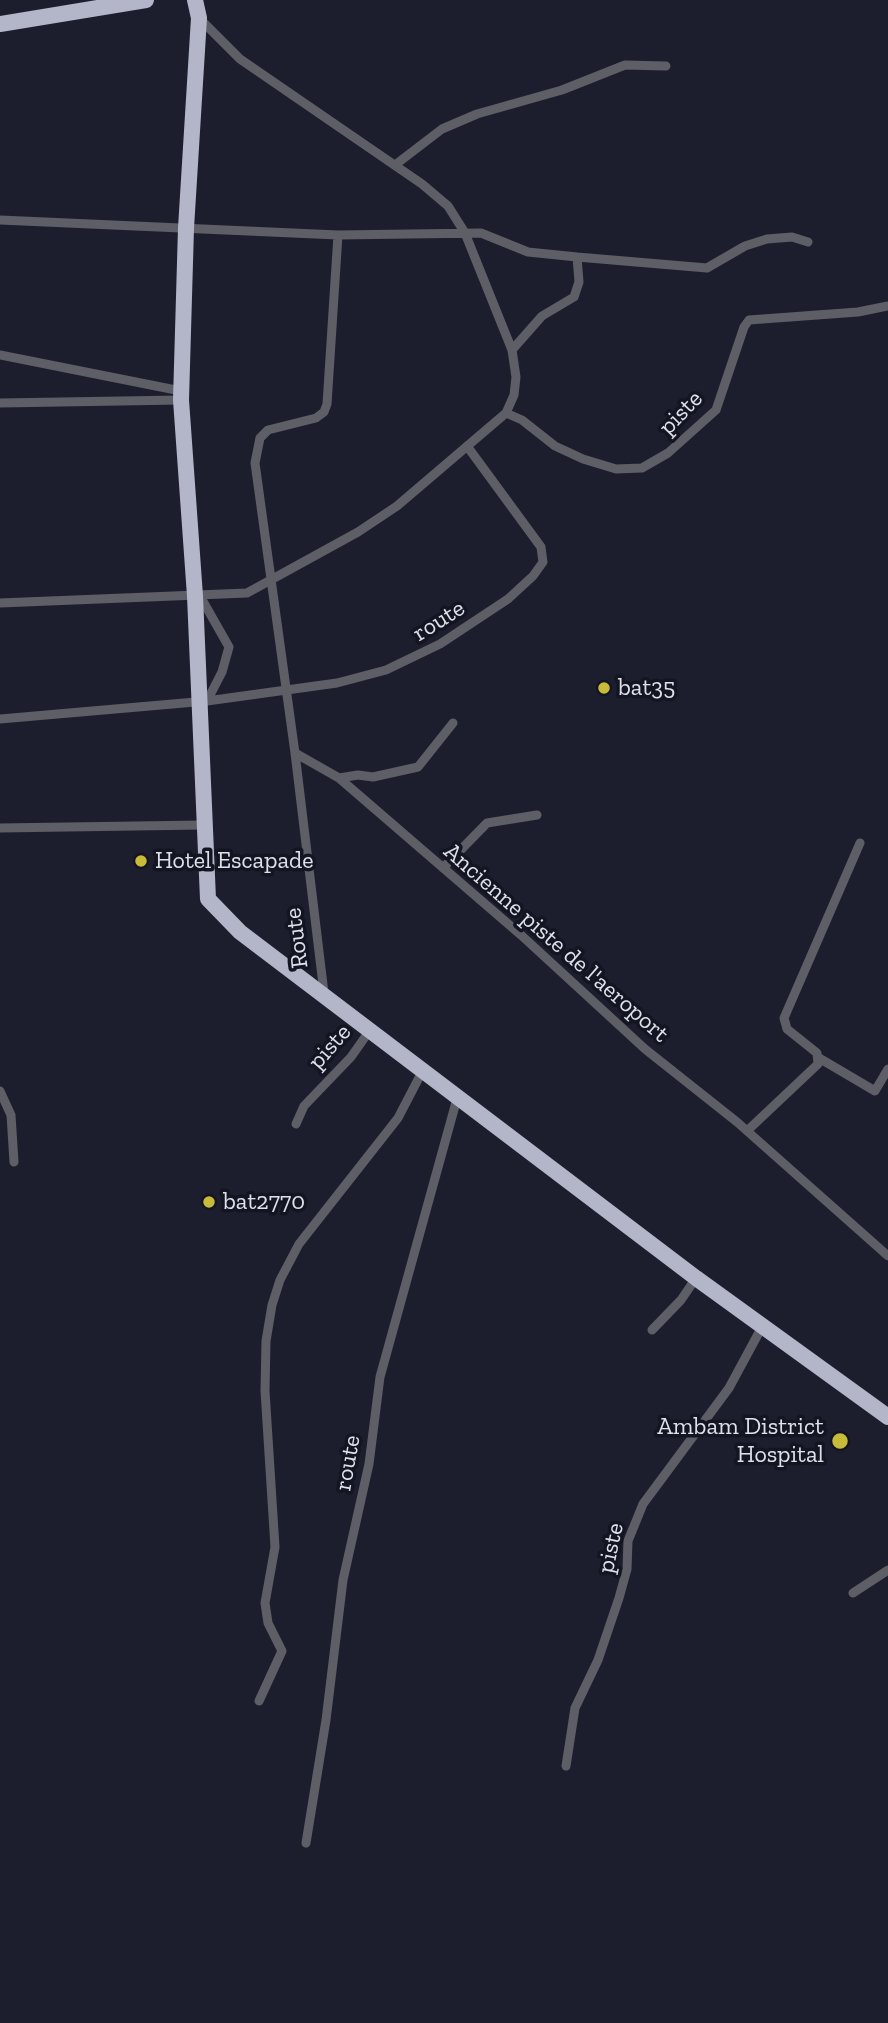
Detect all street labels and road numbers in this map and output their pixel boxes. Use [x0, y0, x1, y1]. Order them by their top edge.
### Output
street label: piste [653, 385, 709, 441]
street label: route [408, 594, 470, 648]
street label: Ancienne piste de l'aeroport [437, 837, 675, 1049]
street label: Route [279, 906, 315, 970]
street label: piste [303, 1018, 357, 1076]
street label: route [329, 1433, 367, 1493]
street label: piste [592, 1520, 630, 1576]

